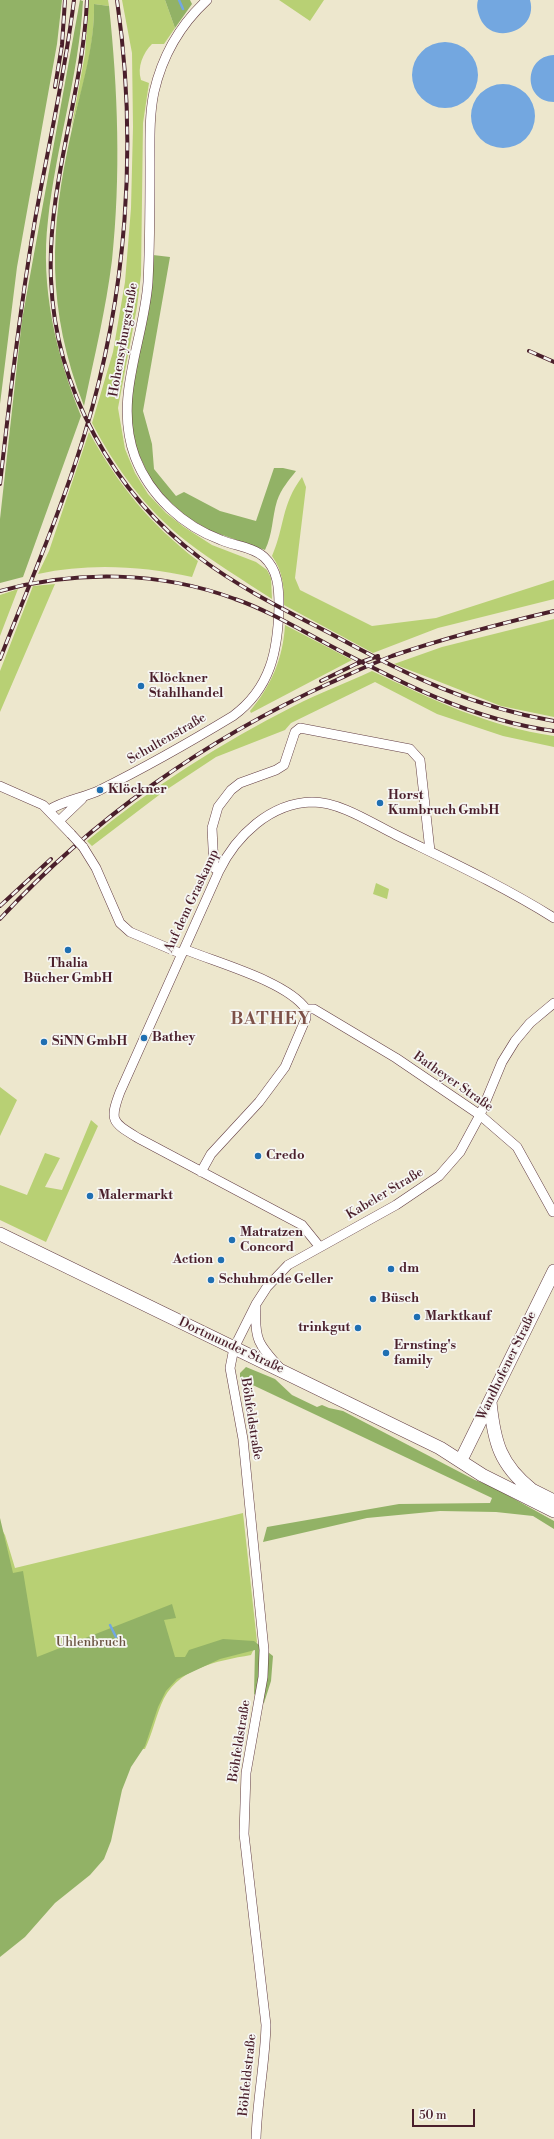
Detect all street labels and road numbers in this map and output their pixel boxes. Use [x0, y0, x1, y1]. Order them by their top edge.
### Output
street label: Hohensyburgstraße [106, 282, 142, 398]
street label: Schultenstraße [125, 710, 209, 768]
street label: Auf dem Graskamp [161, 847, 223, 955]
street label: Batheyer Straße [410, 1049, 496, 1115]
street label: Kabeler Straße [344, 1165, 426, 1223]
street label: Wandhofener Straße [474, 1309, 540, 1423]
street label: Dortmunder Straße [176, 1315, 286, 1377]
street label: Böhfeldstraße [237, 1377, 265, 1461]
street label: Böhfeldstraße [226, 1699, 254, 1783]
street label: Böhfeldstraße [236, 2033, 260, 2117]

